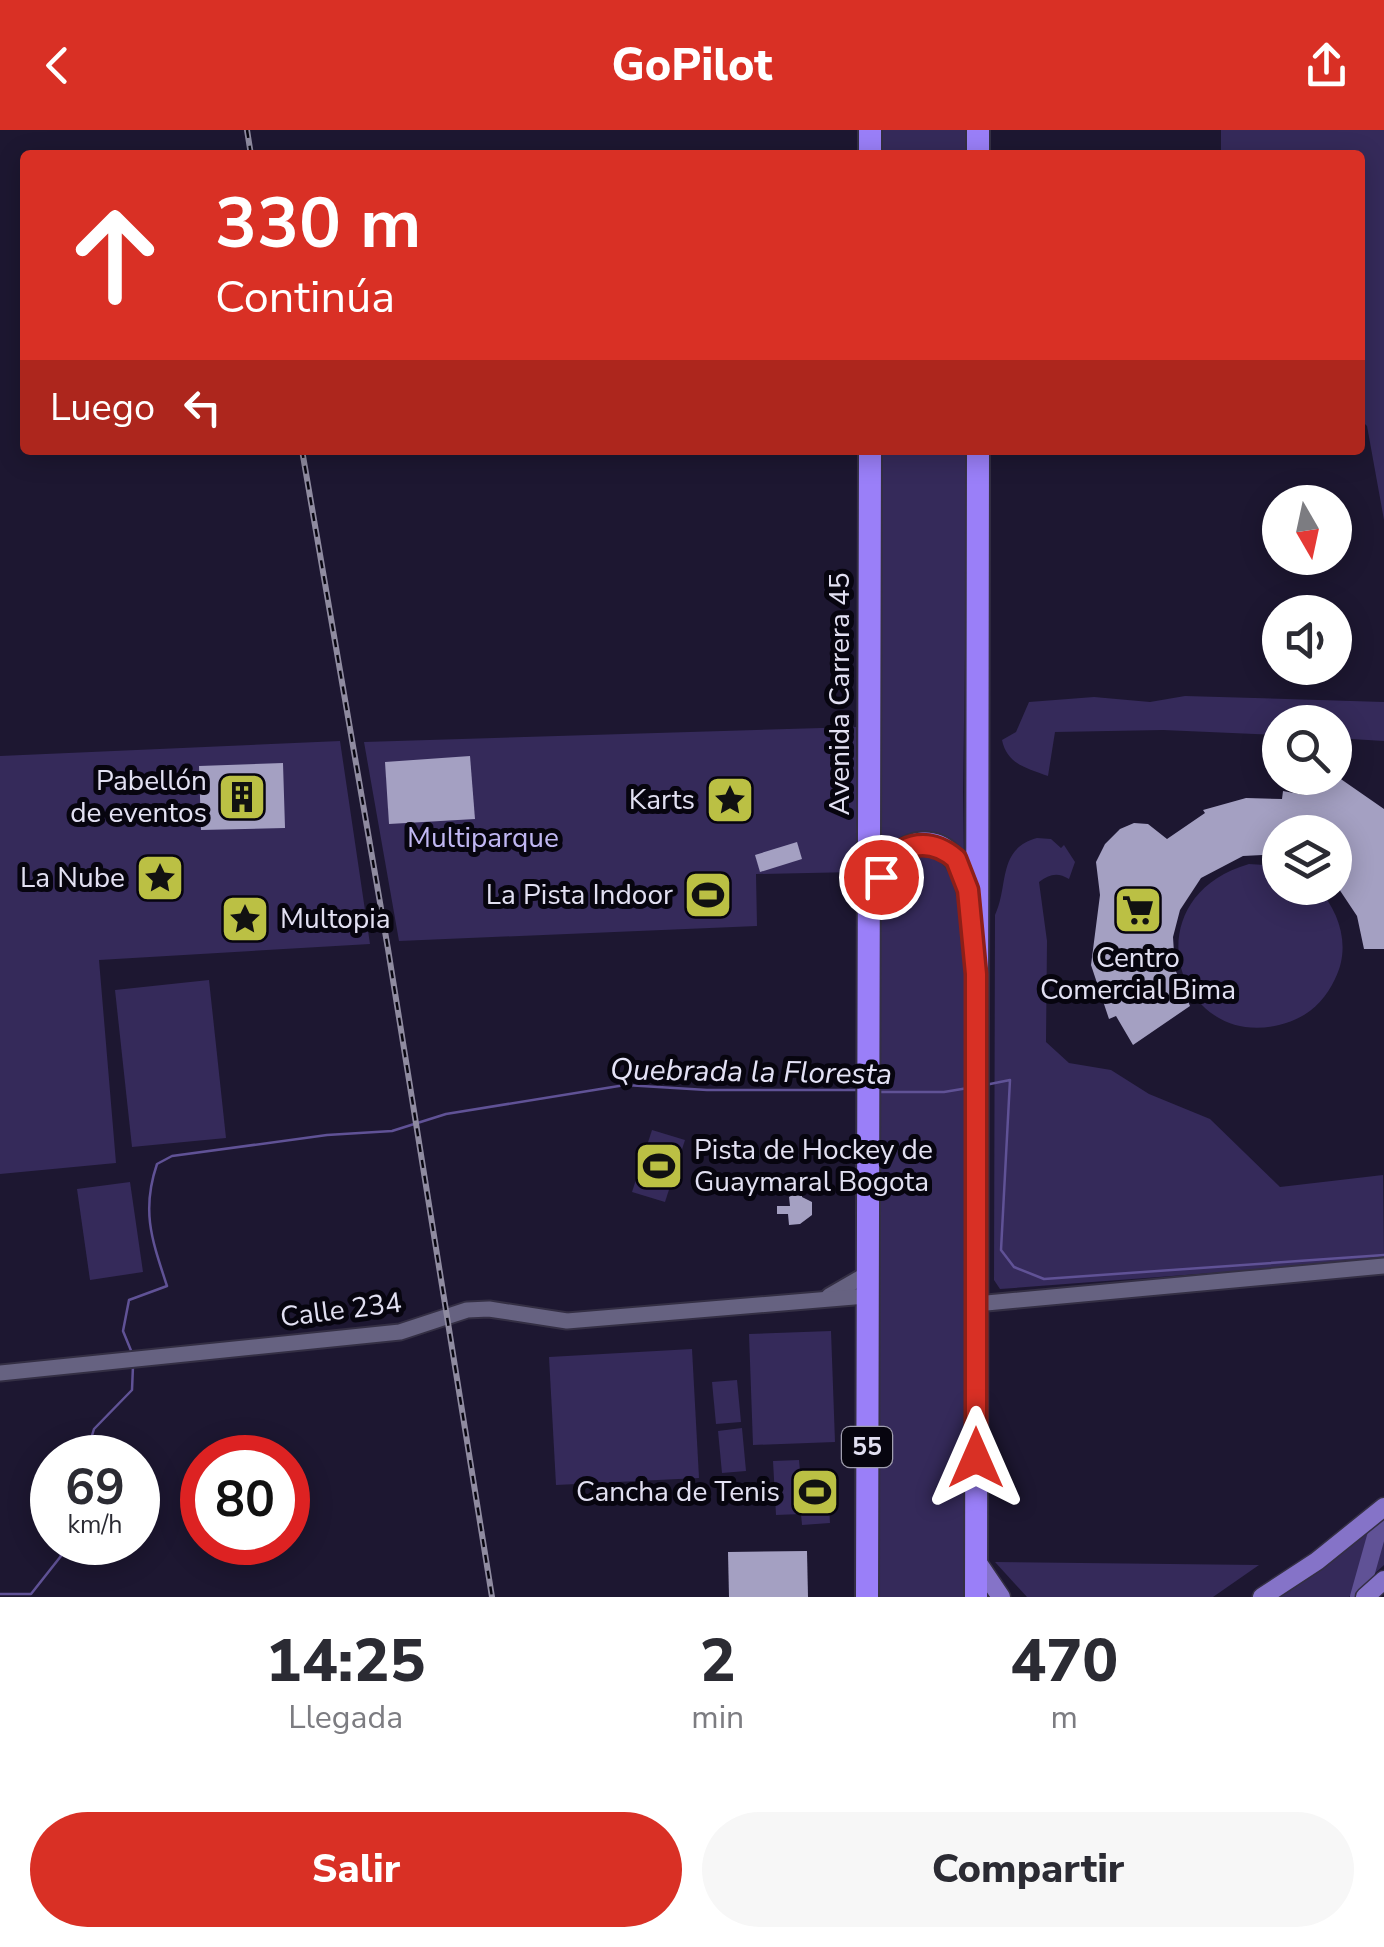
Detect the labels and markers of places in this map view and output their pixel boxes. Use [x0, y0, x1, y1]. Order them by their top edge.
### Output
place label: Pabellón de eventos [70, 762, 207, 832]
building icon: Pabellón de eventos [216, 771, 268, 823]
place icon: Karts [704, 774, 756, 826]
place label: Karts [629, 781, 695, 819]
pin [839, 835, 924, 920]
place icon: La Nube [134, 852, 186, 904]
place label: La Nube [20, 859, 125, 897]
sports icon: La Pista Indoor [682, 869, 734, 921]
place label: La Pista Indoor [486, 876, 673, 914]
supermarket icon: Centro Comercial Bima [1112, 884, 1164, 936]
place icon: Multopia [219, 893, 271, 945]
place label: Multopia [280, 900, 391, 938]
place label: Centro Comercial Bima [1040, 939, 1236, 1009]
place label: Pista de Hockey de Guaymaral Bogota [694, 1131, 933, 1201]
sports icon: Pista de Hockey de Guaymaral Bogota [633, 1140, 685, 1192]
sports icon: Cancha de Tenis [789, 1466, 841, 1518]
place label: Cancha de Tenis [576, 1473, 780, 1511]

